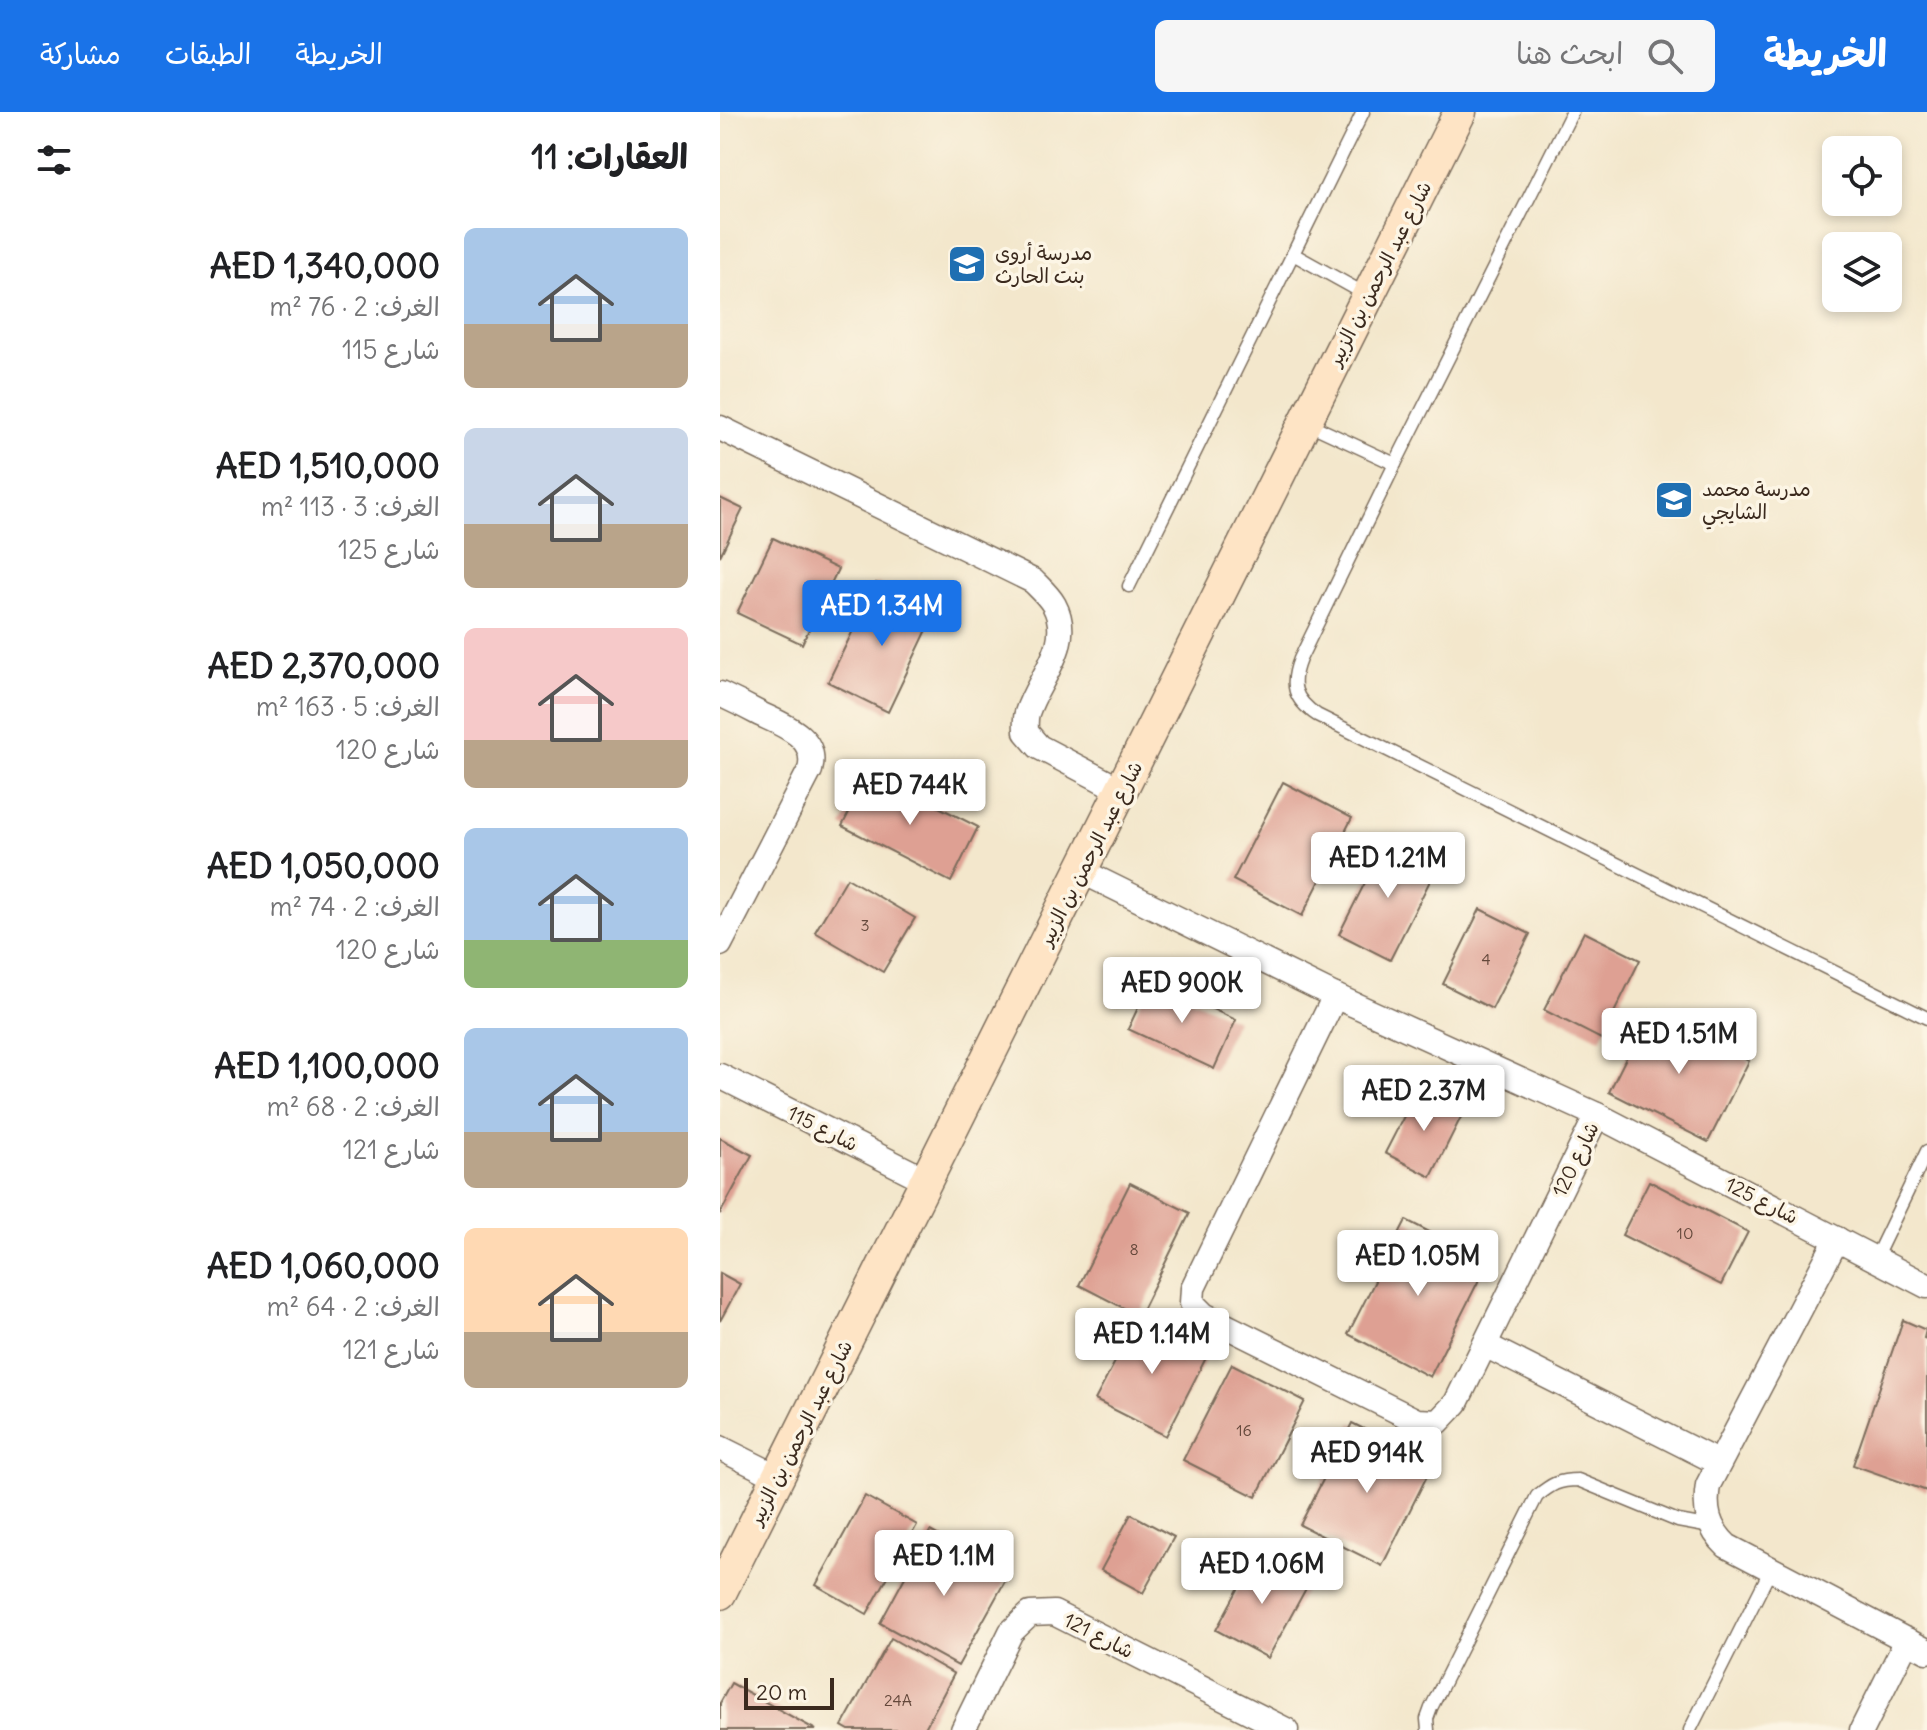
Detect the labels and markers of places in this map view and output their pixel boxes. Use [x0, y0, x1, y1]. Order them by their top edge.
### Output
place label: مدرسة أروى بنت الحارث [995, 240, 1092, 288]
school or university icon: مدرسة أروى بنت الحارث [946, 243, 988, 285]
place label: مدرسة محمد الشايجي [1702, 476, 1811, 530]
school or university icon: مدرسة محمد الشايجي [1653, 479, 1695, 521]
pin: AED 1.34M [790, 580, 974, 648]
pin: AED 744K [827, 759, 993, 827]
pin: AED 1.21M [1296, 832, 1480, 900]
pin: AED 900K [1099, 957, 1265, 1025]
pin: AED 1.51M [1587, 1008, 1771, 1076]
pin: AED 2.37M [1332, 1065, 1516, 1133]
pin: AED 1.05M [1326, 1230, 1510, 1298]
pin: AED 1.14M [1060, 1308, 1244, 1376]
pin: AED 914K [1284, 1427, 1450, 1495]
pin: AED 1.1M [861, 1530, 1027, 1598]
pin: AED 1.06M [1170, 1538, 1354, 1606]

